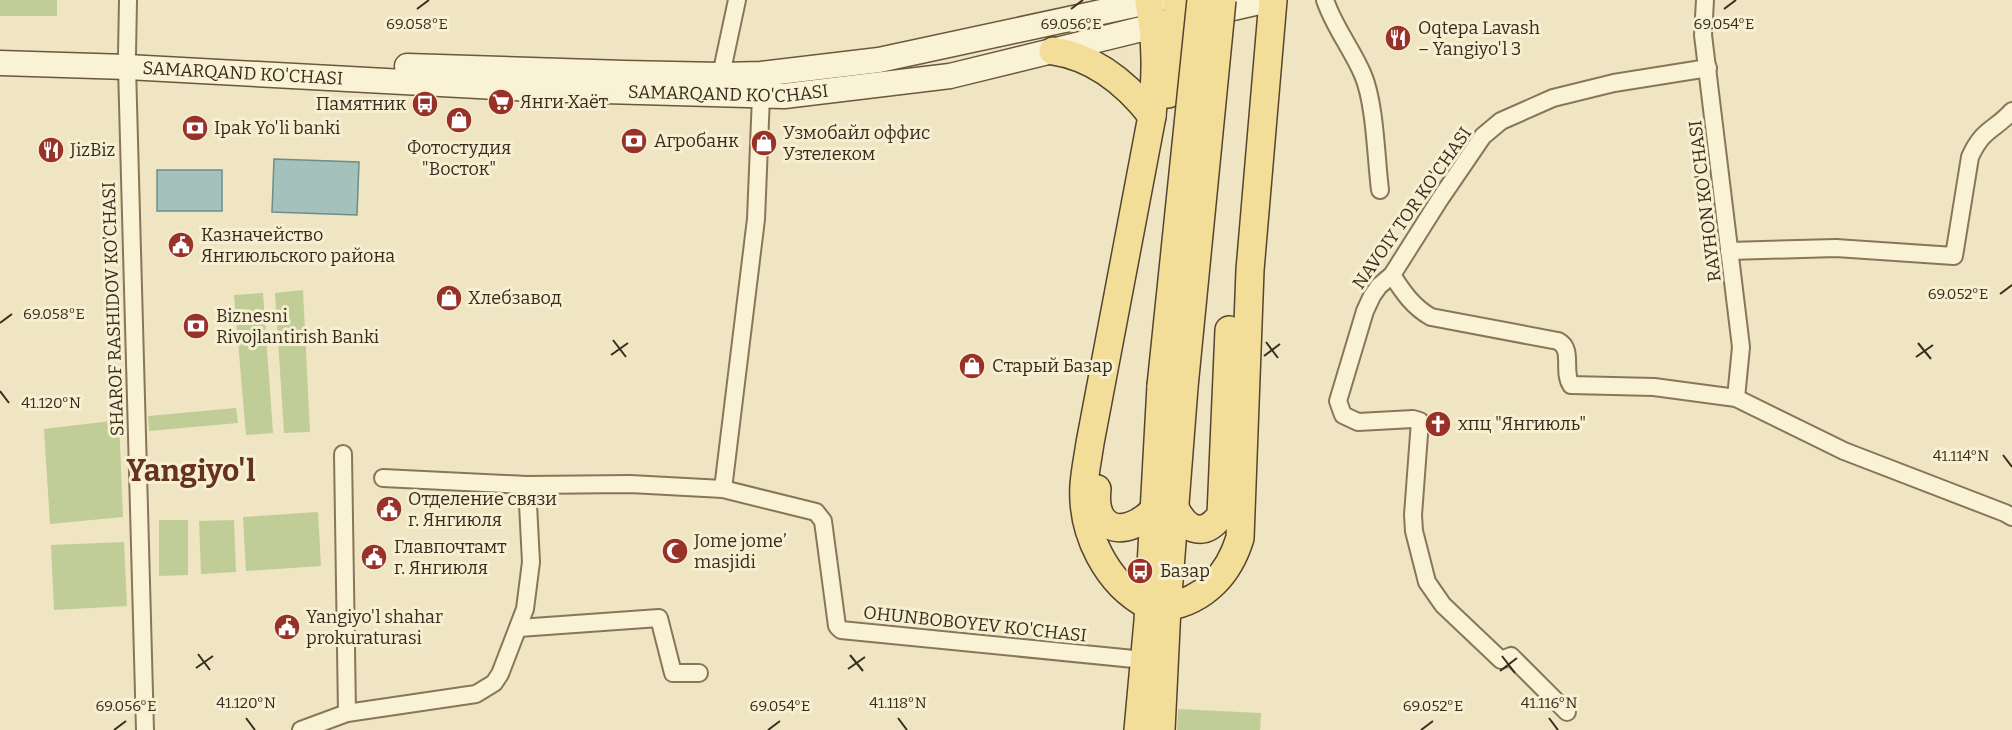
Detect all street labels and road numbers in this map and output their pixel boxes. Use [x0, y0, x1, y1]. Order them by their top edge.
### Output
street label: SAMARQAND KO'CHASI [142, 57, 344, 90]
street label: SAMARQAND KO'CHASI [628, 80, 830, 107]
street label: RAYHON KO'CHASI [1684, 119, 1726, 283]
street label: NAVOIY TOR KO'CHASI [1348, 123, 1476, 293]
street label: SHAROF RASHIDOV KO’CHASI [98, 182, 128, 436]
street label: OHUNBOBOYEV KO'CHASI [862, 601, 1088, 647]

